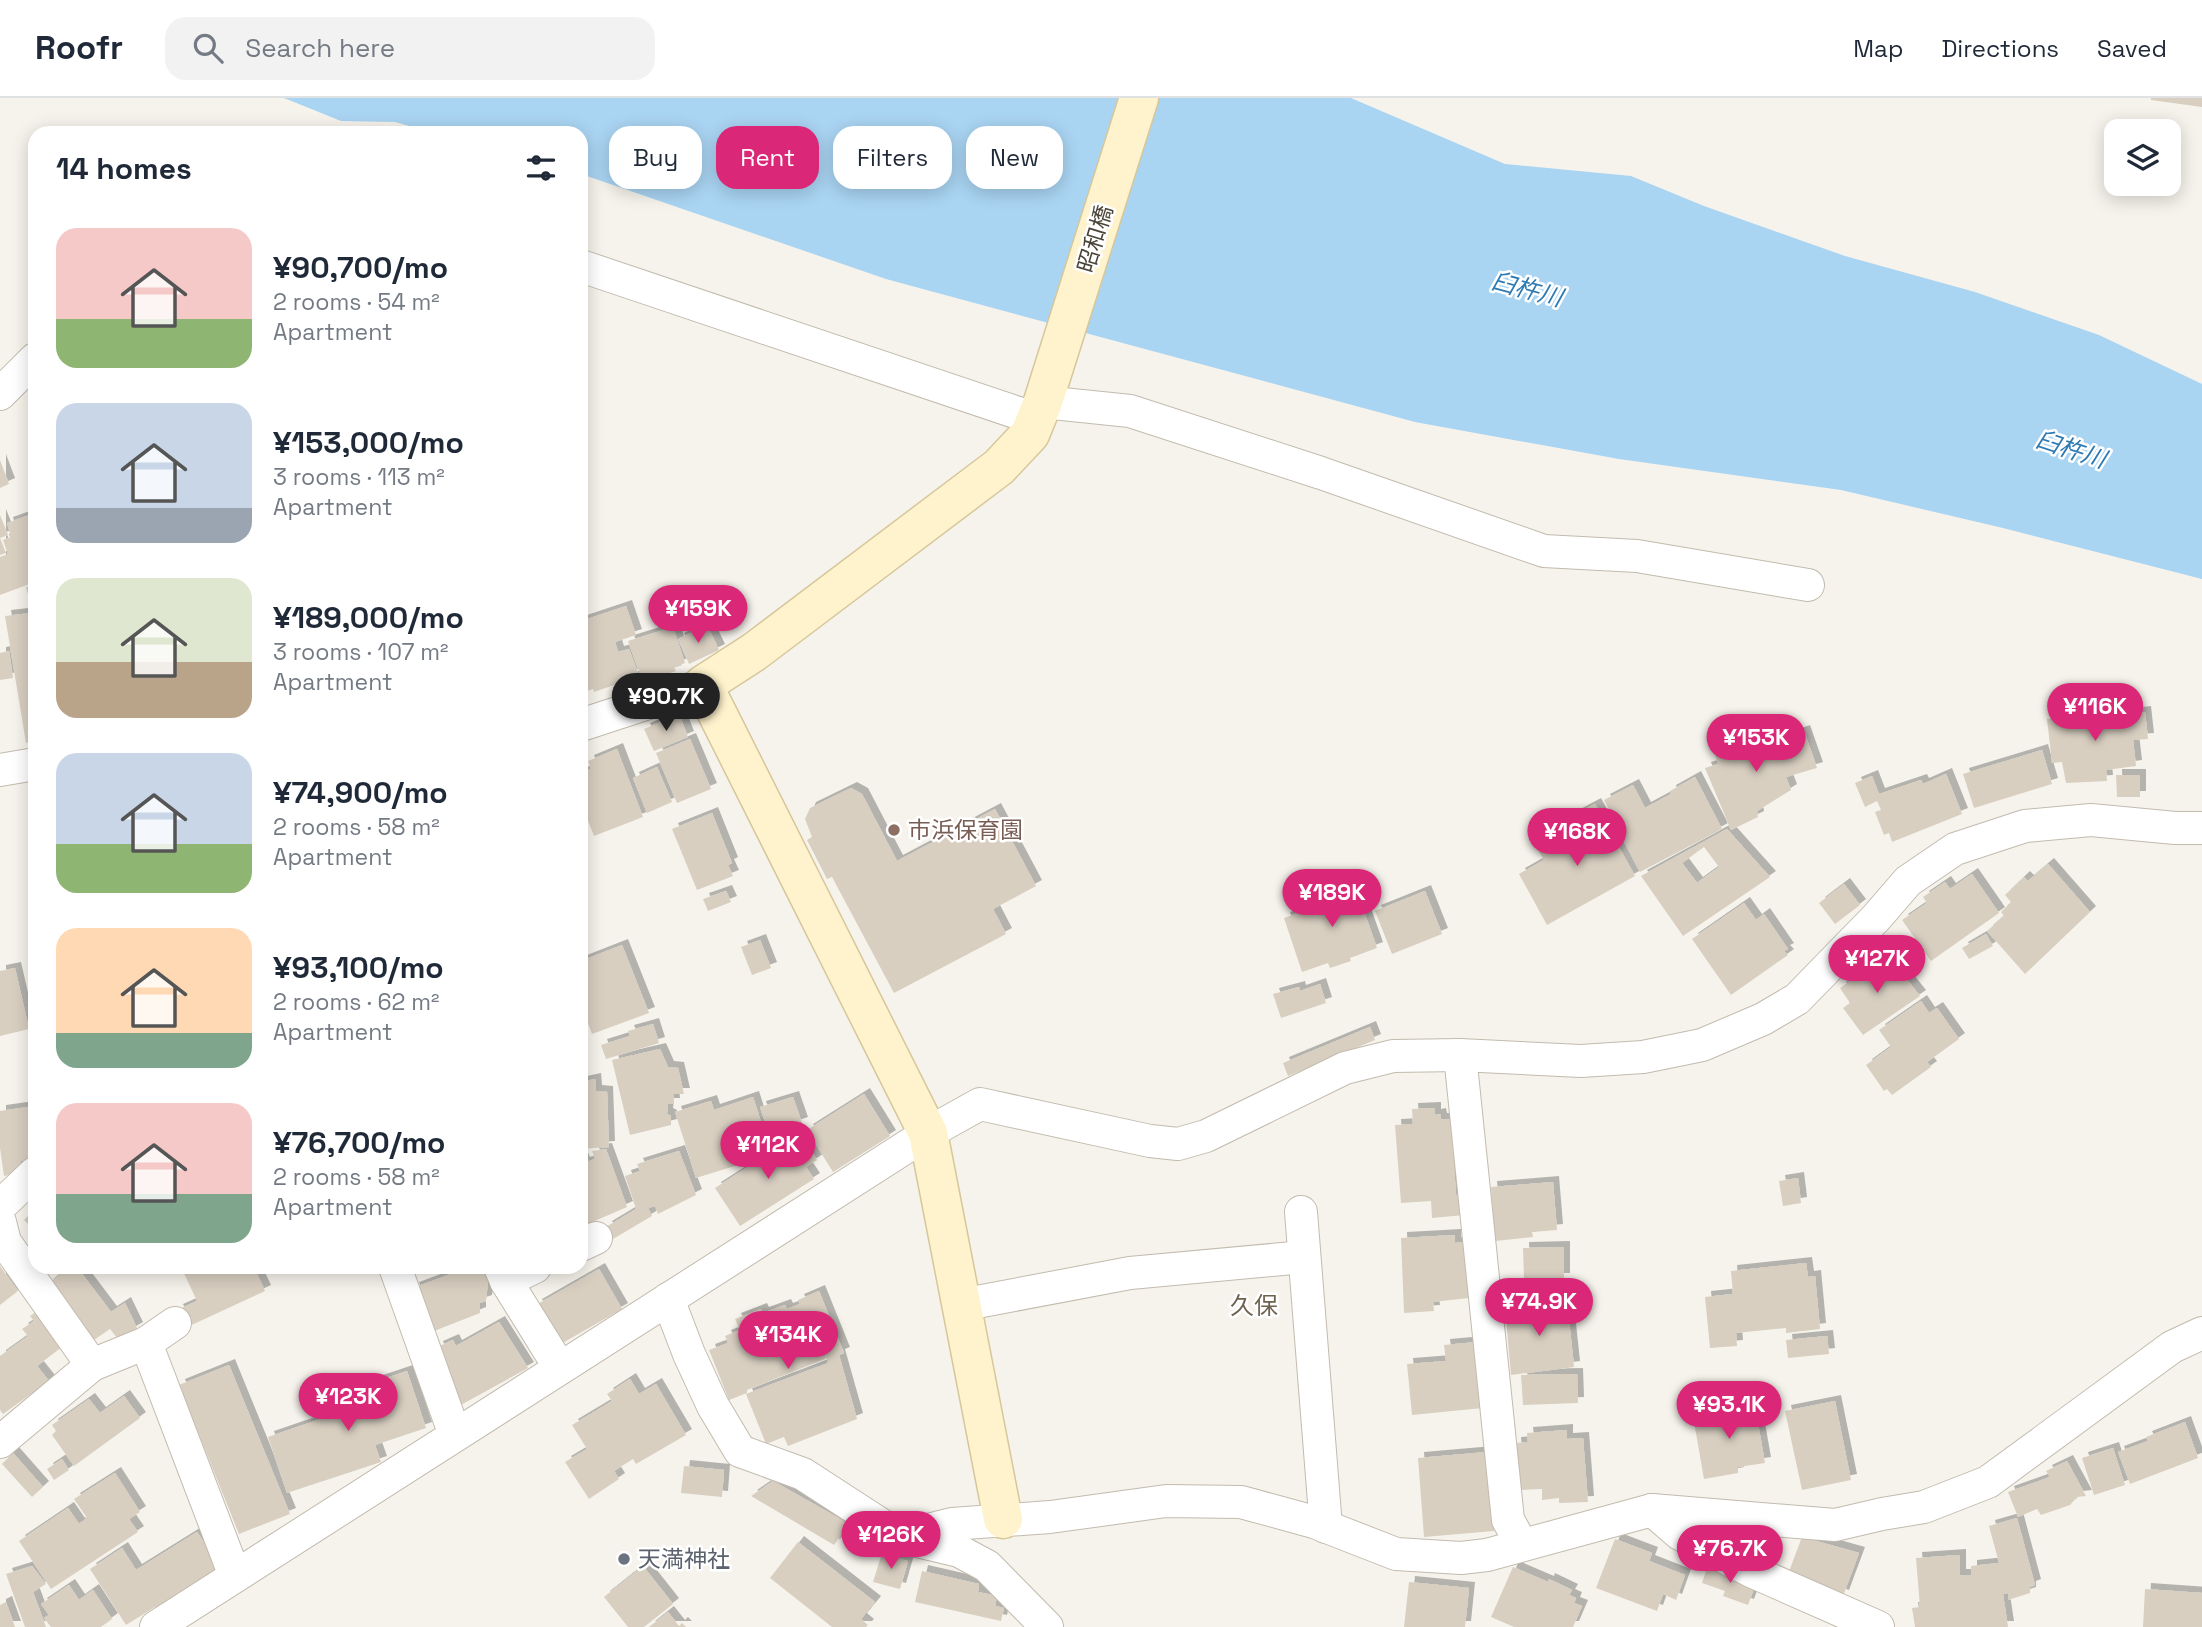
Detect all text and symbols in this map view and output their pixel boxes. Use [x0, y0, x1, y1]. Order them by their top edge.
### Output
search box [165, 17, 655, 80]
text: Roofr [35, 27, 123, 69]
icon: search [189, 29, 227, 67]
text: Search here [245, 31, 395, 65]
text: Map [1853, 33, 1903, 64]
text: Directions [1941, 33, 2059, 64]
text: Saved [2097, 33, 2167, 64]
map controls [2104, 119, 2181, 196]
button: layers [2104, 119, 2181, 196]
chip: Buy [609, 126, 702, 189]
chip: Rent [716, 126, 819, 189]
chip: Filters [833, 126, 952, 189]
chip: New [966, 126, 1063, 189]
text: 14 homes [56, 149, 192, 188]
icon: filters [522, 149, 560, 187]
street label: 昭和橋 [1071, 202, 1119, 276]
text: ¥90,700/mo [273, 248, 448, 287]
icon: home [112, 256, 196, 340]
water label: 臼杵川 [1488, 265, 1569, 314]
text: 2 rooms · 54 m² [273, 287, 440, 317]
text: Apartment [273, 317, 393, 347]
text: ¥153,000/mo [273, 423, 464, 462]
water label: 臼杵川 [2032, 423, 2113, 476]
icon: home [112, 431, 196, 515]
text: 3 rooms · 113 m² [273, 462, 445, 492]
text: Apartment [273, 492, 393, 522]
pin: ¥159K [649, 586, 747, 645]
text: ¥159K [664, 593, 732, 623]
text: ¥189,000/mo [273, 598, 464, 637]
icon: home [112, 606, 196, 690]
text: 3 rooms · 107 m² [273, 637, 449, 667]
text: Apartment [273, 667, 393, 697]
pin: ¥90.7K [609, 674, 723, 733]
text: ¥90.7K [628, 681, 704, 711]
pin: ¥116K [2046, 684, 2144, 743]
text: ¥116K [2063, 691, 2127, 721]
pin: ¥153K [1707, 714, 1805, 774]
text: ¥153K [1723, 722, 1789, 752]
text: ¥74,900/mo [273, 773, 448, 812]
icon: home [112, 781, 196, 865]
pin: ¥168K [1528, 808, 1626, 868]
text: 2 rooms · 58 m² [273, 812, 440, 842]
place label: 市浜保育園 [908, 815, 1023, 845]
text: ¥168K [1543, 816, 1611, 846]
marker: 市浜保育園 [886, 822, 902, 838]
text: Apartment [273, 842, 393, 872]
pin: ¥189K [1283, 870, 1381, 929]
text: ¥189K [1298, 877, 1366, 907]
pin: ¥127K [1828, 936, 1926, 995]
text: ¥127K [1844, 943, 1910, 973]
text: ¥93,100/mo [273, 948, 444, 987]
icon: home [112, 956, 196, 1040]
text: 2 rooms · 62 m² [273, 987, 439, 1017]
text: Apartment [273, 1017, 393, 1047]
pin: ¥112K [719, 1122, 817, 1181]
text: ¥76,700/mo [273, 1123, 445, 1162]
text: ¥112K [736, 1129, 800, 1159]
icon: home [112, 1131, 196, 1215]
text: 2 rooms · 58 m² [273, 1162, 440, 1192]
text: Apartment [273, 1192, 393, 1222]
pin: ¥74.9K [1482, 1278, 1596, 1338]
text: ¥74.9K [1501, 1286, 1577, 1316]
district label: 久保 [1230, 1290, 1278, 1321]
pin: ¥134K [739, 1312, 837, 1371]
text: ¥134K [754, 1319, 822, 1349]
pin: ¥123K [299, 1374, 397, 1433]
text: ¥123K [315, 1381, 381, 1411]
pin: ¥93.1K [1672, 1382, 1786, 1441]
text: ¥93.1K [1693, 1389, 1765, 1419]
pin: ¥126K [842, 1512, 940, 1571]
text: ¥126K [858, 1519, 924, 1549]
pin: ¥76.7K [1673, 1526, 1787, 1585]
text: ¥76.7K [1693, 1533, 1767, 1563]
place label: 天満神社 [638, 1544, 730, 1574]
marker: 天満神社 [616, 1551, 632, 1567]

